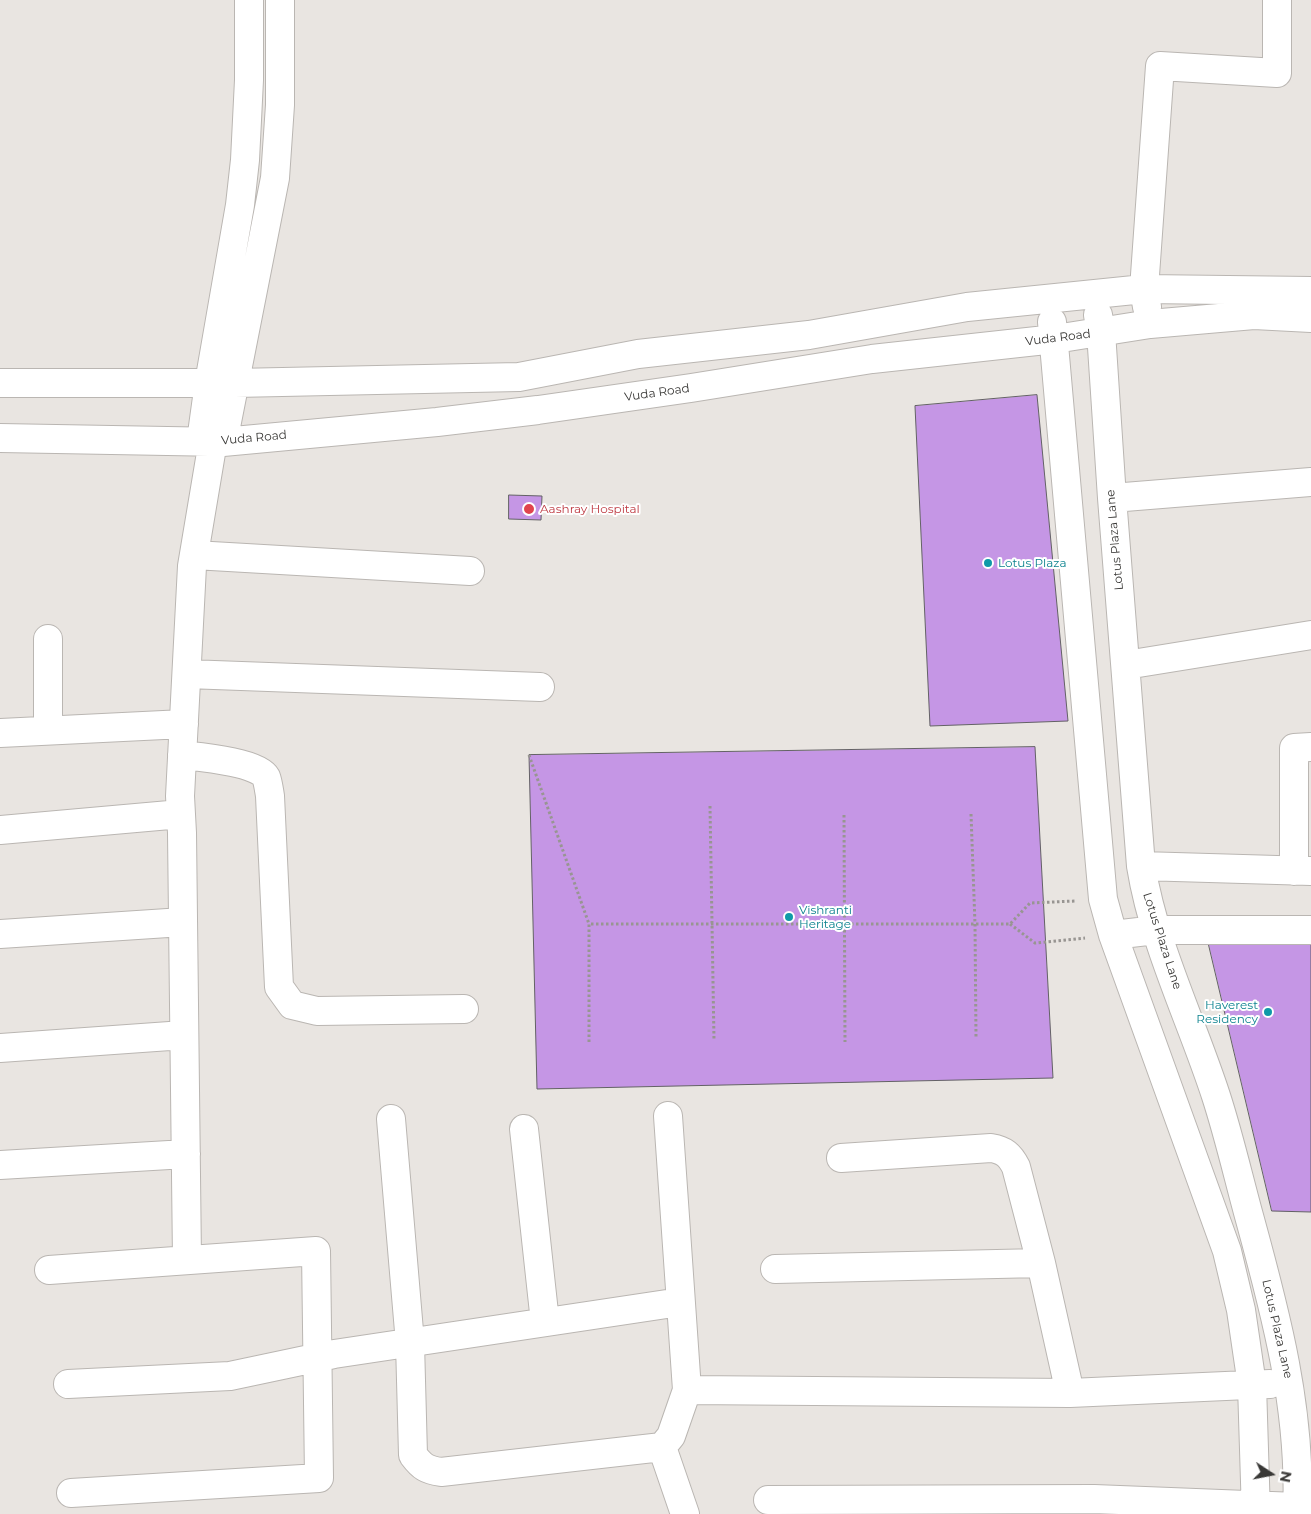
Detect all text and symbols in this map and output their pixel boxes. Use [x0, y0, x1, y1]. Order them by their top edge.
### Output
street label: Vuda Road [1024, 327, 1092, 349]
street label: Vuda Road [623, 381, 691, 405]
street label: Vuda Road [221, 428, 287, 448]
street label: Lotus Plaza Lane [1103, 489, 1127, 591]
marker: Aashray Hospital [522, 502, 536, 516]
place label: Aashray Hospital [540, 502, 640, 516]
place label: Lotus Plaza [998, 556, 1067, 570]
marker: Lotus Plaza [982, 557, 994, 569]
street label: Lotus Plaza Lane [1140, 891, 1184, 991]
place label: Vishranti Heritage [799, 903, 852, 931]
marker: Vishranti Heritage [783, 911, 795, 923]
place label: Haverest Residency [1196, 998, 1258, 1026]
marker: Haverest Residency [1262, 1006, 1274, 1018]
street label: Lotus Plaza Lane [1259, 1278, 1295, 1380]
north arrow [1246, 1449, 1296, 1499]
text: N [1276, 1470, 1296, 1484]

